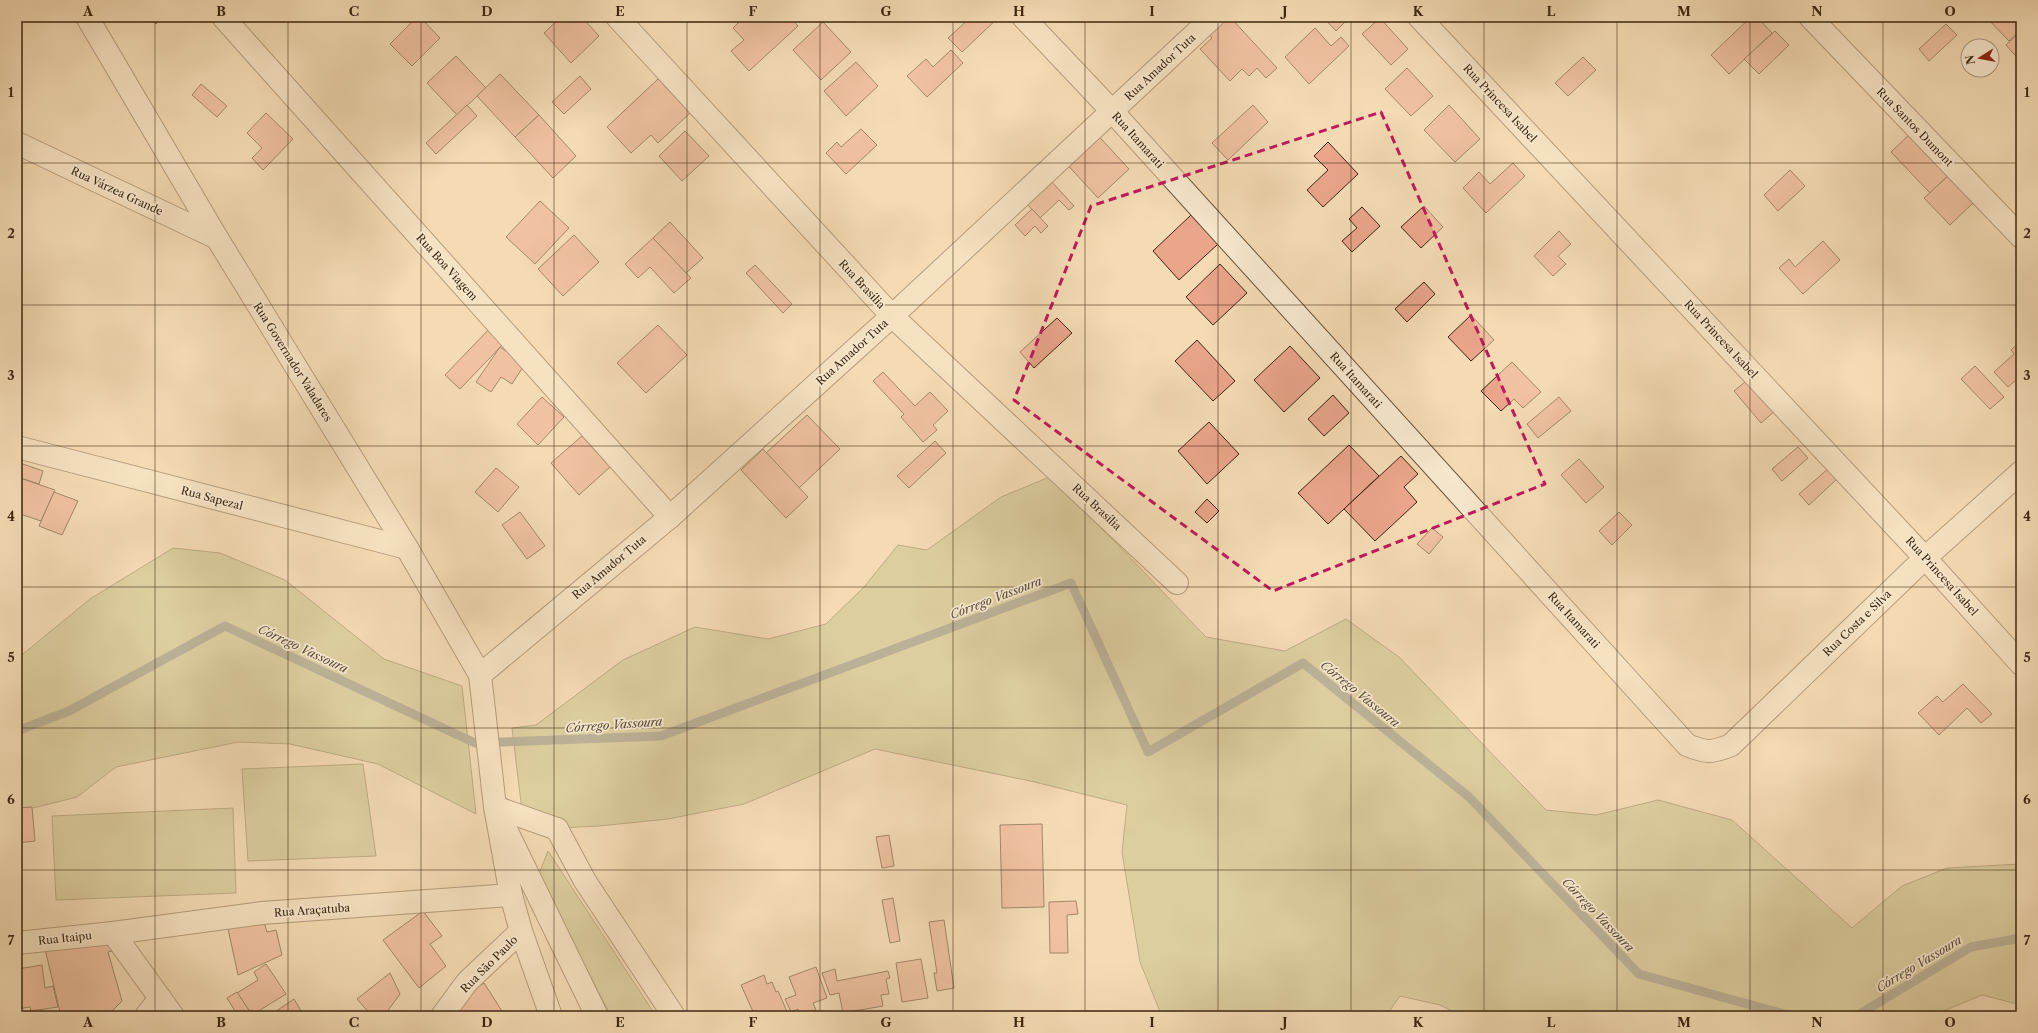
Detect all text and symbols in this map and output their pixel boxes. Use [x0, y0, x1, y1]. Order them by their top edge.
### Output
text: A [82, 3, 94, 19]
text: B [216, 3, 226, 19]
text: C [349, 3, 359, 19]
text: D [481, 3, 493, 19]
text: E [615, 3, 625, 19]
text: F [749, 3, 758, 19]
text: G [880, 3, 892, 19]
text: H [1013, 3, 1025, 19]
text: I [1149, 3, 1155, 19]
text: J [1280, 3, 1288, 19]
text: K [1413, 3, 1424, 19]
text: L [1547, 3, 1556, 19]
text: M [1677, 3, 1691, 19]
text: N [1811, 3, 1823, 19]
text: O [1944, 3, 1956, 19]
street label: Rua Amador Tuta [1122, 30, 1199, 103]
north arrow [1960, 38, 2000, 78]
text: N [1962, 53, 1978, 66]
street label: Rua Princesa Isabel [1460, 61, 1540, 145]
text: 1 [8, 84, 14, 100]
text: 1 [2024, 84, 2030, 100]
street label: Rua Santos Dumont [1874, 85, 1956, 170]
street label: Rua Itamarati [1109, 109, 1167, 171]
street label: Rua Várzea Grande [69, 164, 165, 218]
text: 2 [7, 225, 15, 241]
text: 2 [2023, 225, 2031, 241]
street label: Rua Boa Viagem [413, 231, 481, 304]
street label: Rua Brasília [836, 257, 888, 312]
street label: Rua Princesa Isabel [1681, 297, 1761, 381]
street label: Rua Governador Valadares [251, 300, 336, 424]
street label: Rua Amador Tuta [813, 316, 891, 388]
street label: Rua Itamarati [1327, 349, 1385, 411]
text: 3 [7, 367, 15, 383]
text: 3 [2023, 367, 2031, 383]
street label: Rua Brasília [1070, 481, 1125, 533]
street label: Rua Sapezal [180, 483, 245, 513]
text: 4 [7, 508, 15, 524]
text: 4 [2023, 508, 2031, 524]
street label: Rua Amador Tuta [569, 532, 649, 602]
street label: Rua Princesa Isabel [1903, 534, 1982, 619]
water label: Córrego Vassoura [948, 573, 1044, 622]
street label: Rua Costa e Silva [1820, 587, 1894, 659]
street label: Rua Itamarati [1545, 589, 1603, 651]
water label: Córrego Vassoura [256, 621, 350, 676]
text: 5 [7, 649, 15, 665]
text: 5 [2023, 649, 2031, 665]
water label: Córrego Vassoura [1318, 657, 1403, 730]
water label: Córrego Vassoura [565, 714, 663, 735]
text: 6 [7, 791, 15, 807]
text: 6 [2023, 791, 2031, 807]
water label: Córrego Vassoura [1559, 874, 1637, 955]
street label: Rua Araçatuba [273, 900, 351, 920]
street label: Rua Itaipu [37, 928, 93, 948]
text: 7 [8, 932, 15, 948]
street label: Rua São Paulo [457, 932, 521, 996]
water label: Córrego Vassoura [1873, 932, 1964, 995]
text: 7 [2024, 932, 2031, 948]
text: A [82, 1014, 94, 1030]
text: B [216, 1014, 226, 1030]
text: C [349, 1014, 359, 1030]
text: D [481, 1014, 493, 1030]
text: E [615, 1014, 625, 1030]
text: F [749, 1014, 758, 1030]
text: G [880, 1014, 892, 1030]
text: H [1013, 1014, 1025, 1030]
text: I [1149, 1014, 1155, 1030]
text: J [1280, 1014, 1288, 1030]
text: K [1413, 1014, 1424, 1030]
text: L [1547, 1014, 1556, 1030]
text: M [1677, 1014, 1691, 1030]
text: N [1811, 1014, 1823, 1030]
text: O [1944, 1014, 1956, 1030]

